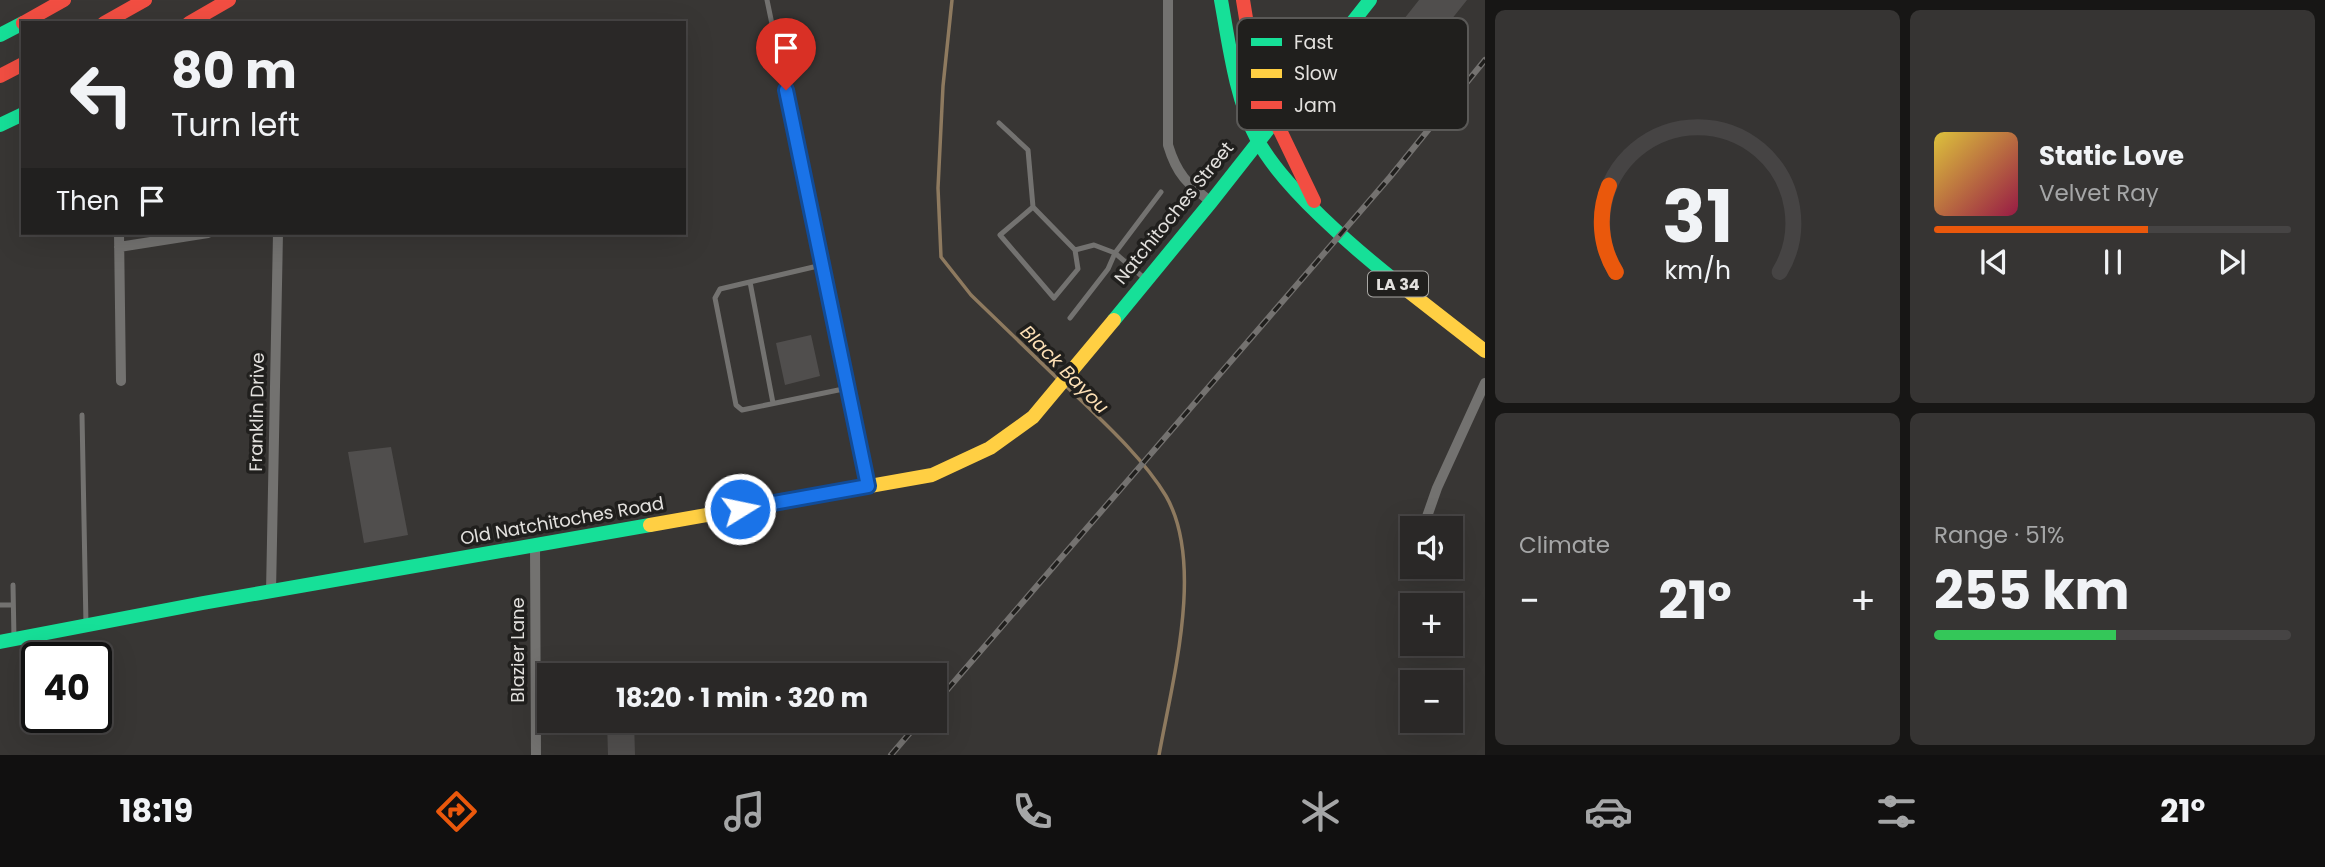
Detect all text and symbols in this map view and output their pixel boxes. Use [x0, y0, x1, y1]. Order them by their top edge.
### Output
pin [756, 18, 816, 90]
legend [1237, 18, 1468, 130]
icon: arrive [767, 29, 805, 67]
text: Fast [1294, 29, 1333, 56]
text: 80 m [171, 37, 297, 105]
icon: left [56, 49, 147, 140]
text: Slow [1294, 60, 1338, 87]
text: Jam [1294, 92, 1336, 119]
text: Turn left [171, 102, 300, 147]
street label: Natchitoches Street [1108, 136, 1239, 289]
text: Static Love [2039, 138, 2184, 174]
text: 31 [1662, 167, 1733, 268]
text: Velvet Ray [2039, 177, 2159, 209]
icon: arrive [133, 182, 171, 220]
text: Then [56, 183, 119, 219]
icon: previous [1975, 243, 2013, 281]
icon: pause [2094, 243, 2132, 281]
icon: next [2213, 243, 2251, 281]
text: km/h [1664, 253, 1731, 288]
road number: LA 34 [1368, 272, 1428, 296]
water label: Black Bayou [1014, 319, 1115, 420]
street label: Franklin Drive [243, 352, 270, 472]
position arrow [703, 472, 777, 546]
street label: Old Natchitoches Road [458, 490, 666, 551]
map controls [1400, 516, 1463, 733]
button: sound [1400, 516, 1463, 579]
text: Range · 51% [1934, 519, 2064, 551]
text: Climate [1519, 529, 1610, 561]
text: 255 km [1934, 554, 2130, 627]
text: 21° [1658, 564, 1732, 637]
text: − [1519, 574, 1540, 627]
text: + [1850, 574, 1876, 627]
button: + [1400, 593, 1463, 656]
street label: Blazier Lane [505, 597, 530, 703]
speed limit sign: 40 [21, 642, 112, 733]
button: − [1400, 670, 1463, 733]
text: 18:20 · 1 min · 320 m [616, 680, 868, 716]
icon: directions [432, 787, 481, 836]
icon: music [720, 787, 769, 836]
icon: phone [1008, 787, 1057, 836]
icon: climate [1296, 787, 1345, 836]
icon: car [1584, 787, 1633, 836]
icon: filters [1872, 787, 1921, 836]
text: 18:19 [120, 788, 193, 833]
text: 21° [2160, 788, 2205, 833]

